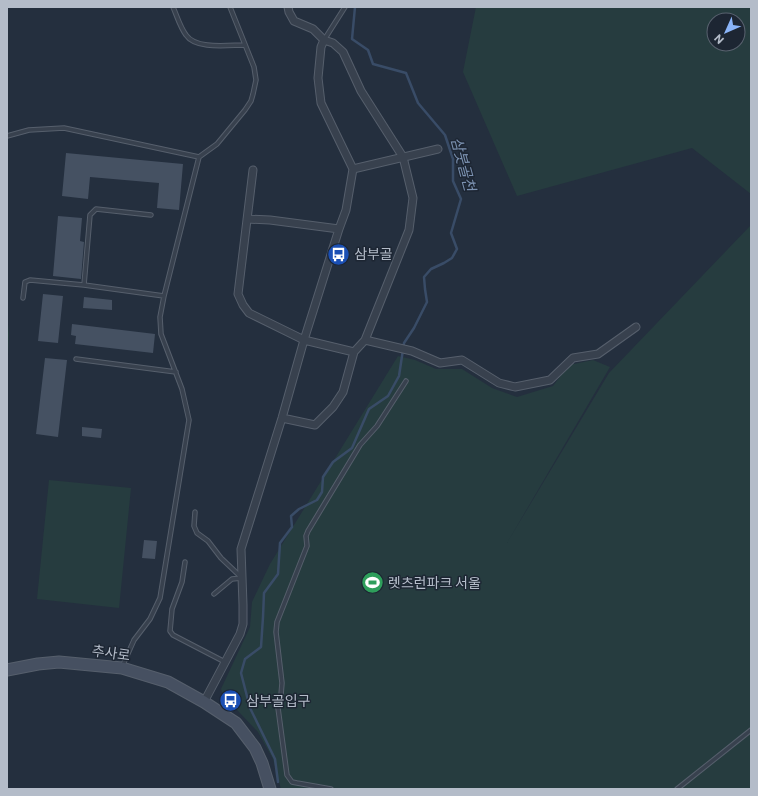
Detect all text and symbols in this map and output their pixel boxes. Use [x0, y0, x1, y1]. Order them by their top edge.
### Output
north arrow [706, 12, 746, 52]
text: N [711, 32, 726, 47]
water label: 삼붓골천 [448, 135, 480, 195]
bus stop icon: 삼부골 [326, 241, 352, 267]
place label: 삼부골 [354, 245, 393, 262]
sports icon: 렛츠런파크 서울 [359, 570, 385, 596]
place label: 렛츠런파크 서울 [388, 574, 481, 591]
street label: 추사로 [91, 641, 132, 664]
bus stop icon: 삼부골입구 [218, 688, 244, 714]
place label: 삼부골입구 [246, 692, 311, 709]

